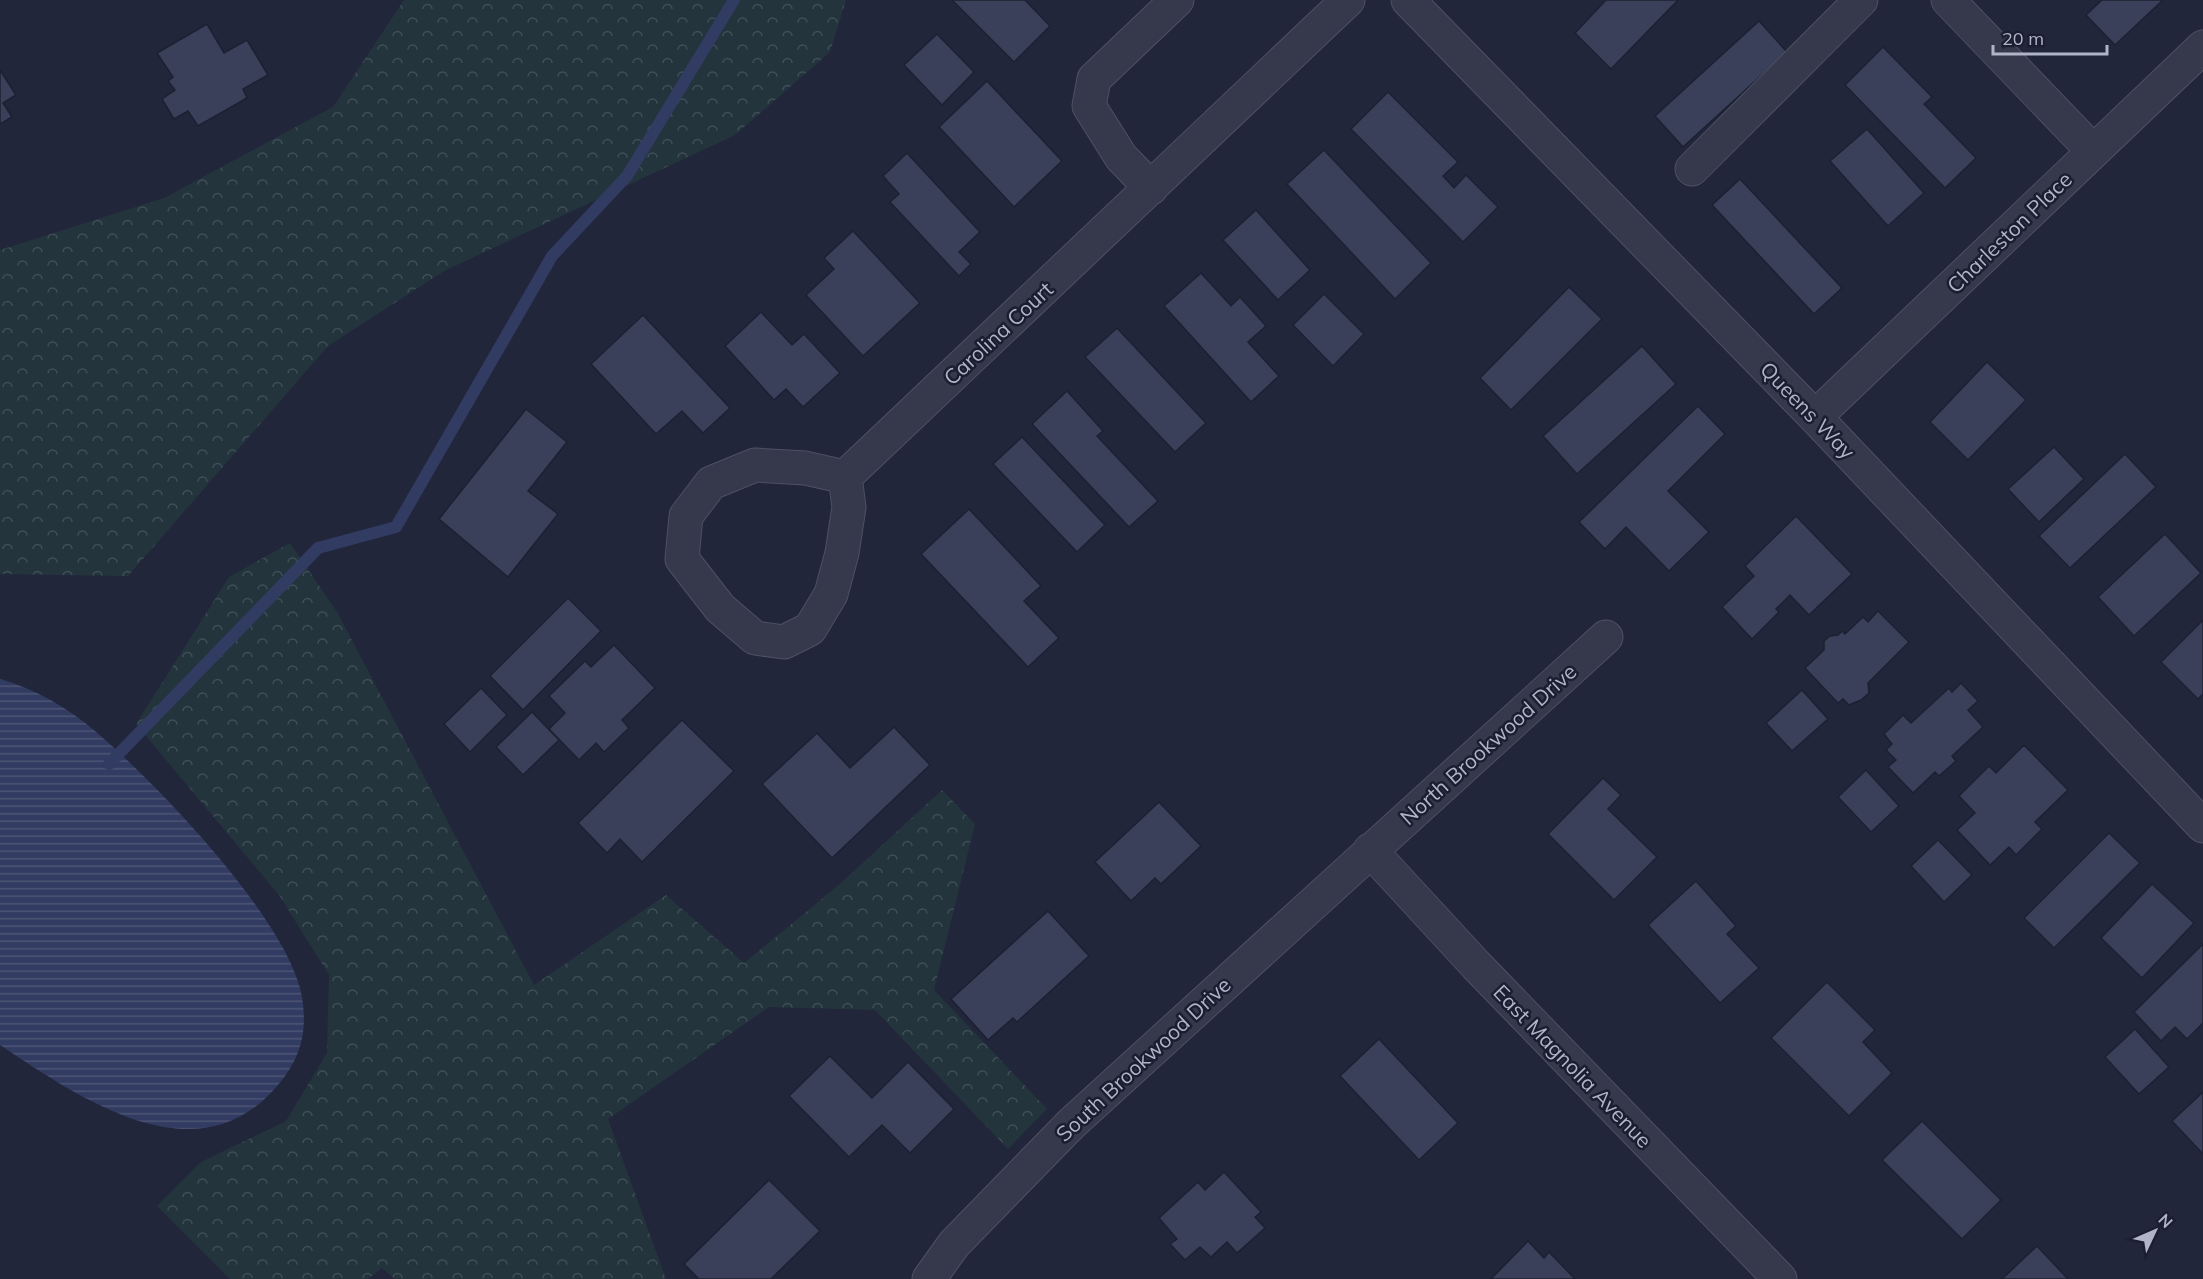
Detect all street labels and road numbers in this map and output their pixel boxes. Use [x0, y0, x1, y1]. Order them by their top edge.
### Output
street label: Charleston Place [1941, 166, 2077, 298]
street label: Carolina Court [938, 276, 1058, 390]
street label: Queens Way [1755, 356, 1861, 464]
street label: North Brookwood Drive [1395, 658, 1581, 830]
street label: South Brookwood Drive [1050, 971, 1236, 1147]
street label: East Magnolia Avenue [1488, 979, 1658, 1153]

